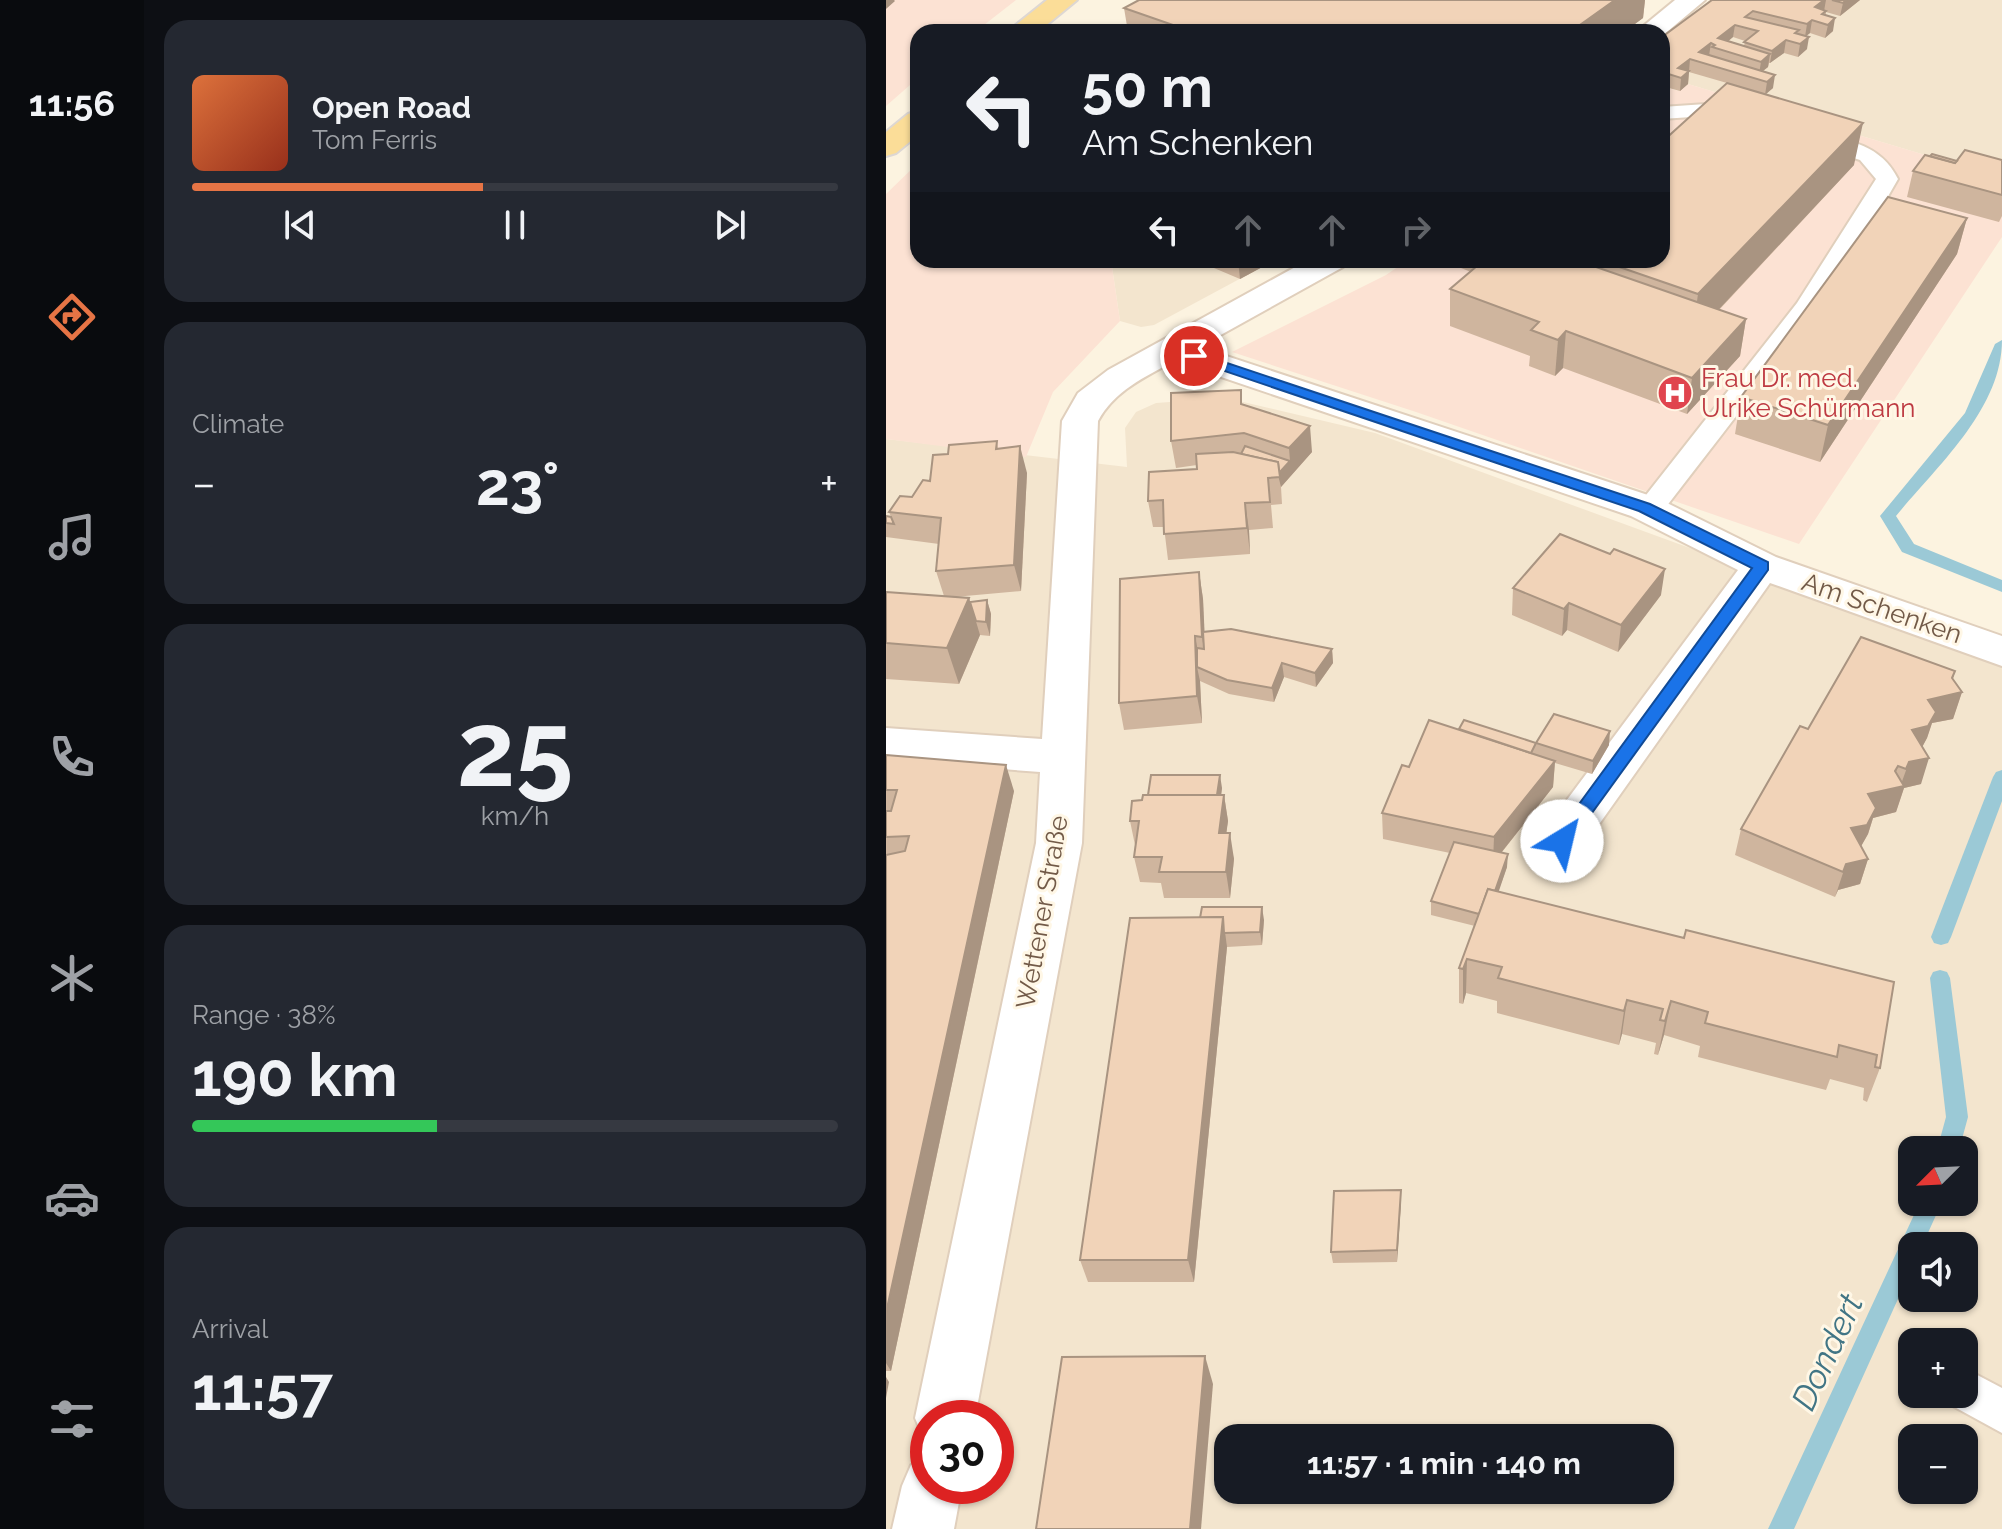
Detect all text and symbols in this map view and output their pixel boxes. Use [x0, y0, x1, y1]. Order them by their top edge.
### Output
text: 50 m [1082, 54, 1213, 120]
icon: left [950, 56, 1054, 160]
text: 11:56 [29, 82, 115, 124]
text: Open Road [312, 90, 471, 125]
text: Am Schenken [1082, 121, 1314, 163]
text: Tom Ferris [312, 125, 437, 155]
icon: previous [278, 203, 322, 247]
icon: pause [493, 203, 537, 247]
icon: next [708, 203, 752, 247]
icon: left [1142, 208, 1186, 252]
icon: ahead [1226, 208, 1270, 252]
icon: ahead [1310, 208, 1354, 252]
icon: right [1394, 208, 1438, 252]
icon: directions [44, 289, 100, 345]
pin [1160, 322, 1228, 390]
icon: arrive [1172, 334, 1216, 378]
place label: Frau Dr. med. Ulrike Schürmann [1701, 363, 1915, 423]
hospital icon: Frau Dr. med. Ulrike Schürmann [1656, 374, 1694, 412]
text: Climate [192, 409, 284, 439]
text: 23° [476, 449, 559, 519]
text: − [192, 458, 216, 509]
text: + [820, 458, 838, 509]
icon: music [44, 509, 100, 565]
street label: Am Schenken [1798, 567, 1966, 649]
text: 25 [457, 688, 573, 810]
icon: phone [44, 729, 100, 785]
position arrow [1520, 799, 1604, 883]
text: km/h [481, 801, 549, 831]
street label: Wettener Straße [1010, 813, 1074, 1011]
icon: climate [44, 950, 100, 1006]
text: Range · 38% [192, 1000, 335, 1030]
text: 190 km [192, 1040, 398, 1110]
north arrow [1898, 1136, 1978, 1216]
map controls [1898, 1136, 1978, 1504]
icon: car [44, 1170, 100, 1226]
button: sound [1898, 1232, 1978, 1312]
water label: Dondert [1783, 1288, 1871, 1416]
text: Arrival [192, 1314, 268, 1344]
button: + [1898, 1328, 1978, 1408]
text: 11:57 [192, 1354, 333, 1424]
icon: filters [44, 1391, 100, 1447]
speed limit sign: 30 [910, 1400, 1014, 1504]
button: − [1898, 1424, 1978, 1504]
text: 11:57 · 1 min · 140 m [1307, 1446, 1581, 1481]

